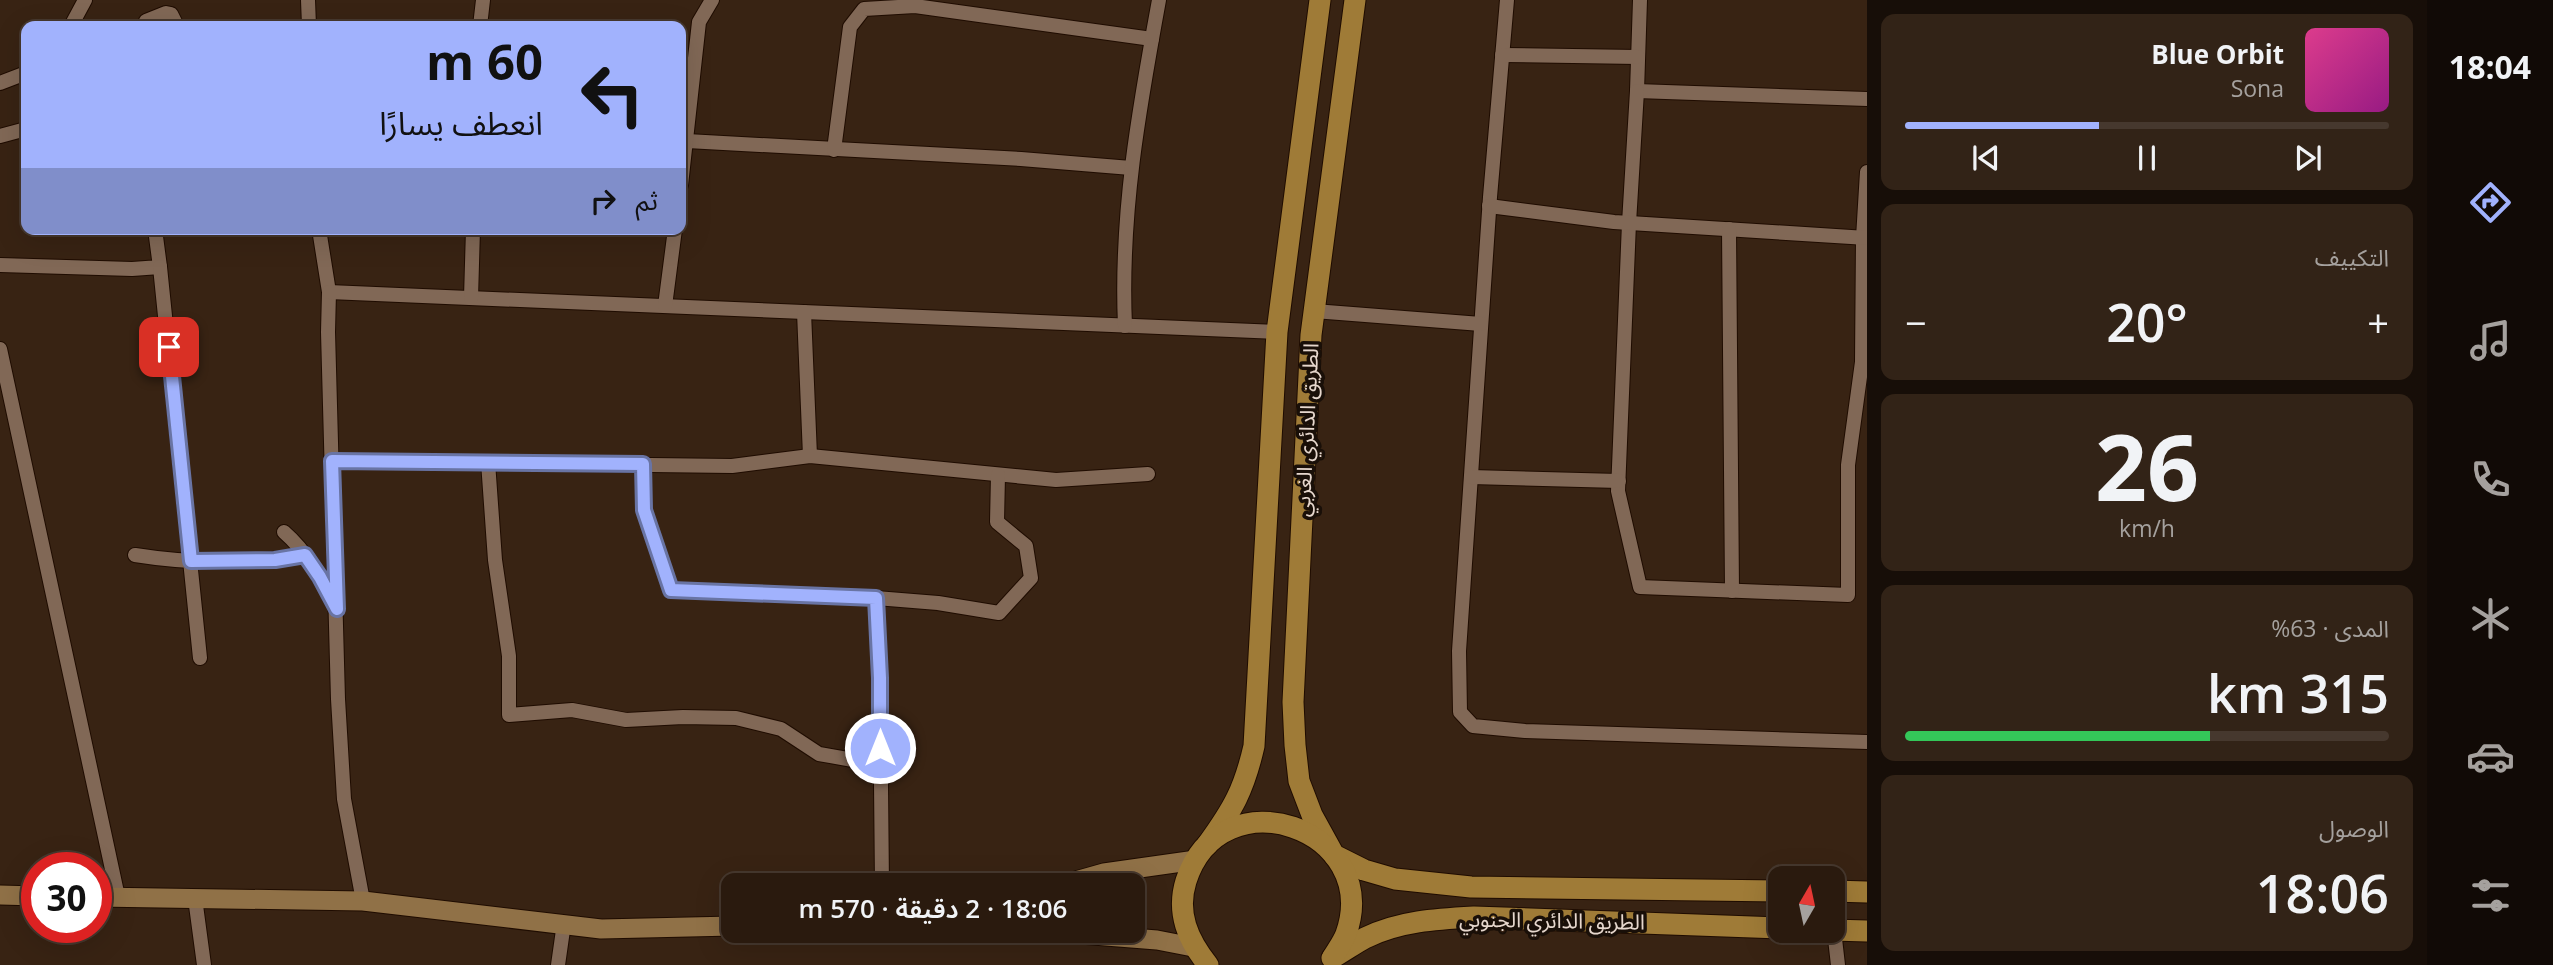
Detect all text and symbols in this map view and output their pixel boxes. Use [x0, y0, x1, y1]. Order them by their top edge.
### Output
text: 60 m [426, 28, 543, 94]
text: Blue Orbit [2151, 36, 2284, 72]
text: 18:04 [2449, 45, 2531, 88]
icon: left [567, 49, 658, 140]
text: Sona [2231, 72, 2284, 104]
text: انعطف يسارًا [379, 101, 543, 144]
icon: previous [1967, 139, 2005, 177]
icon: pause [2128, 139, 2166, 177]
icon: next [2289, 139, 2327, 177]
icon: directions [2466, 178, 2515, 227]
icon: right [584, 182, 622, 220]
text: ثم [636, 182, 658, 218]
text: التكييف [2315, 241, 2389, 273]
text: 20° [2106, 286, 2188, 357]
text: − [1905, 296, 1927, 348]
text: + [2367, 296, 2389, 348]
icon: music [2466, 316, 2515, 365]
pin [139, 317, 199, 377]
icon: arrive [150, 328, 188, 366]
street label: الطريق الدائري الغربي [1287, 342, 1327, 518]
text: 26 [2095, 404, 2199, 528]
icon: phone [2466, 455, 2515, 504]
text: km/h [2119, 512, 2175, 544]
icon: climate [2466, 594, 2515, 643]
text: المدى · 63% [2271, 612, 2389, 644]
text: 315 km [2207, 657, 2389, 728]
position arrow [843, 711, 917, 785]
icon: car [2466, 732, 2515, 781]
text: الوصول [2319, 812, 2389, 844]
speed limit sign: 30 [21, 852, 112, 943]
text: 18:06 [2256, 857, 2389, 928]
north arrow [1768, 866, 1844, 943]
map controls [1768, 866, 1845, 943]
icon: filters [2466, 871, 2515, 920]
text: 18:06 · 2 دقيقة · 570 m [799, 890, 1067, 926]
street label: الطريق الدائري الجنوبي [1459, 904, 1645, 938]

